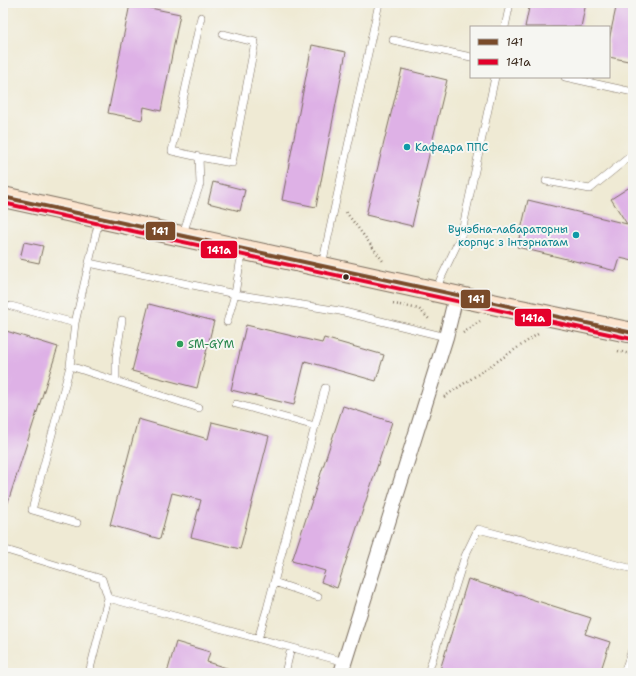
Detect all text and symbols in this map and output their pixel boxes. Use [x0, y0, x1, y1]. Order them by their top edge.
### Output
legend [470, 26, 610, 78]
text: 141 [506, 34, 523, 50]
text: 141а [506, 54, 531, 70]
place label: Кафедра ППС [415, 140, 489, 155]
marker: Кафедра ППС [402, 142, 412, 152]
line badge: 141 [145, 221, 176, 241]
place label: Вучэбна-лабараторны корпус з інтэрнатам [448, 222, 568, 250]
text: 141 [152, 224, 168, 239]
marker: Вучэбна-лабараторны корпус з інтэрнатам [571, 230, 581, 240]
line badge: 141а [200, 240, 238, 259]
text: 141а [207, 243, 232, 258]
unlabelled marker [341, 272, 351, 282]
line badge: 141 [460, 289, 491, 309]
text: 141 [468, 292, 484, 307]
line badge: 141а [514, 308, 552, 327]
text: 141а [521, 311, 546, 326]
place label: SM-GYM [188, 337, 235, 352]
marker: SM-GYM [175, 339, 185, 349]

